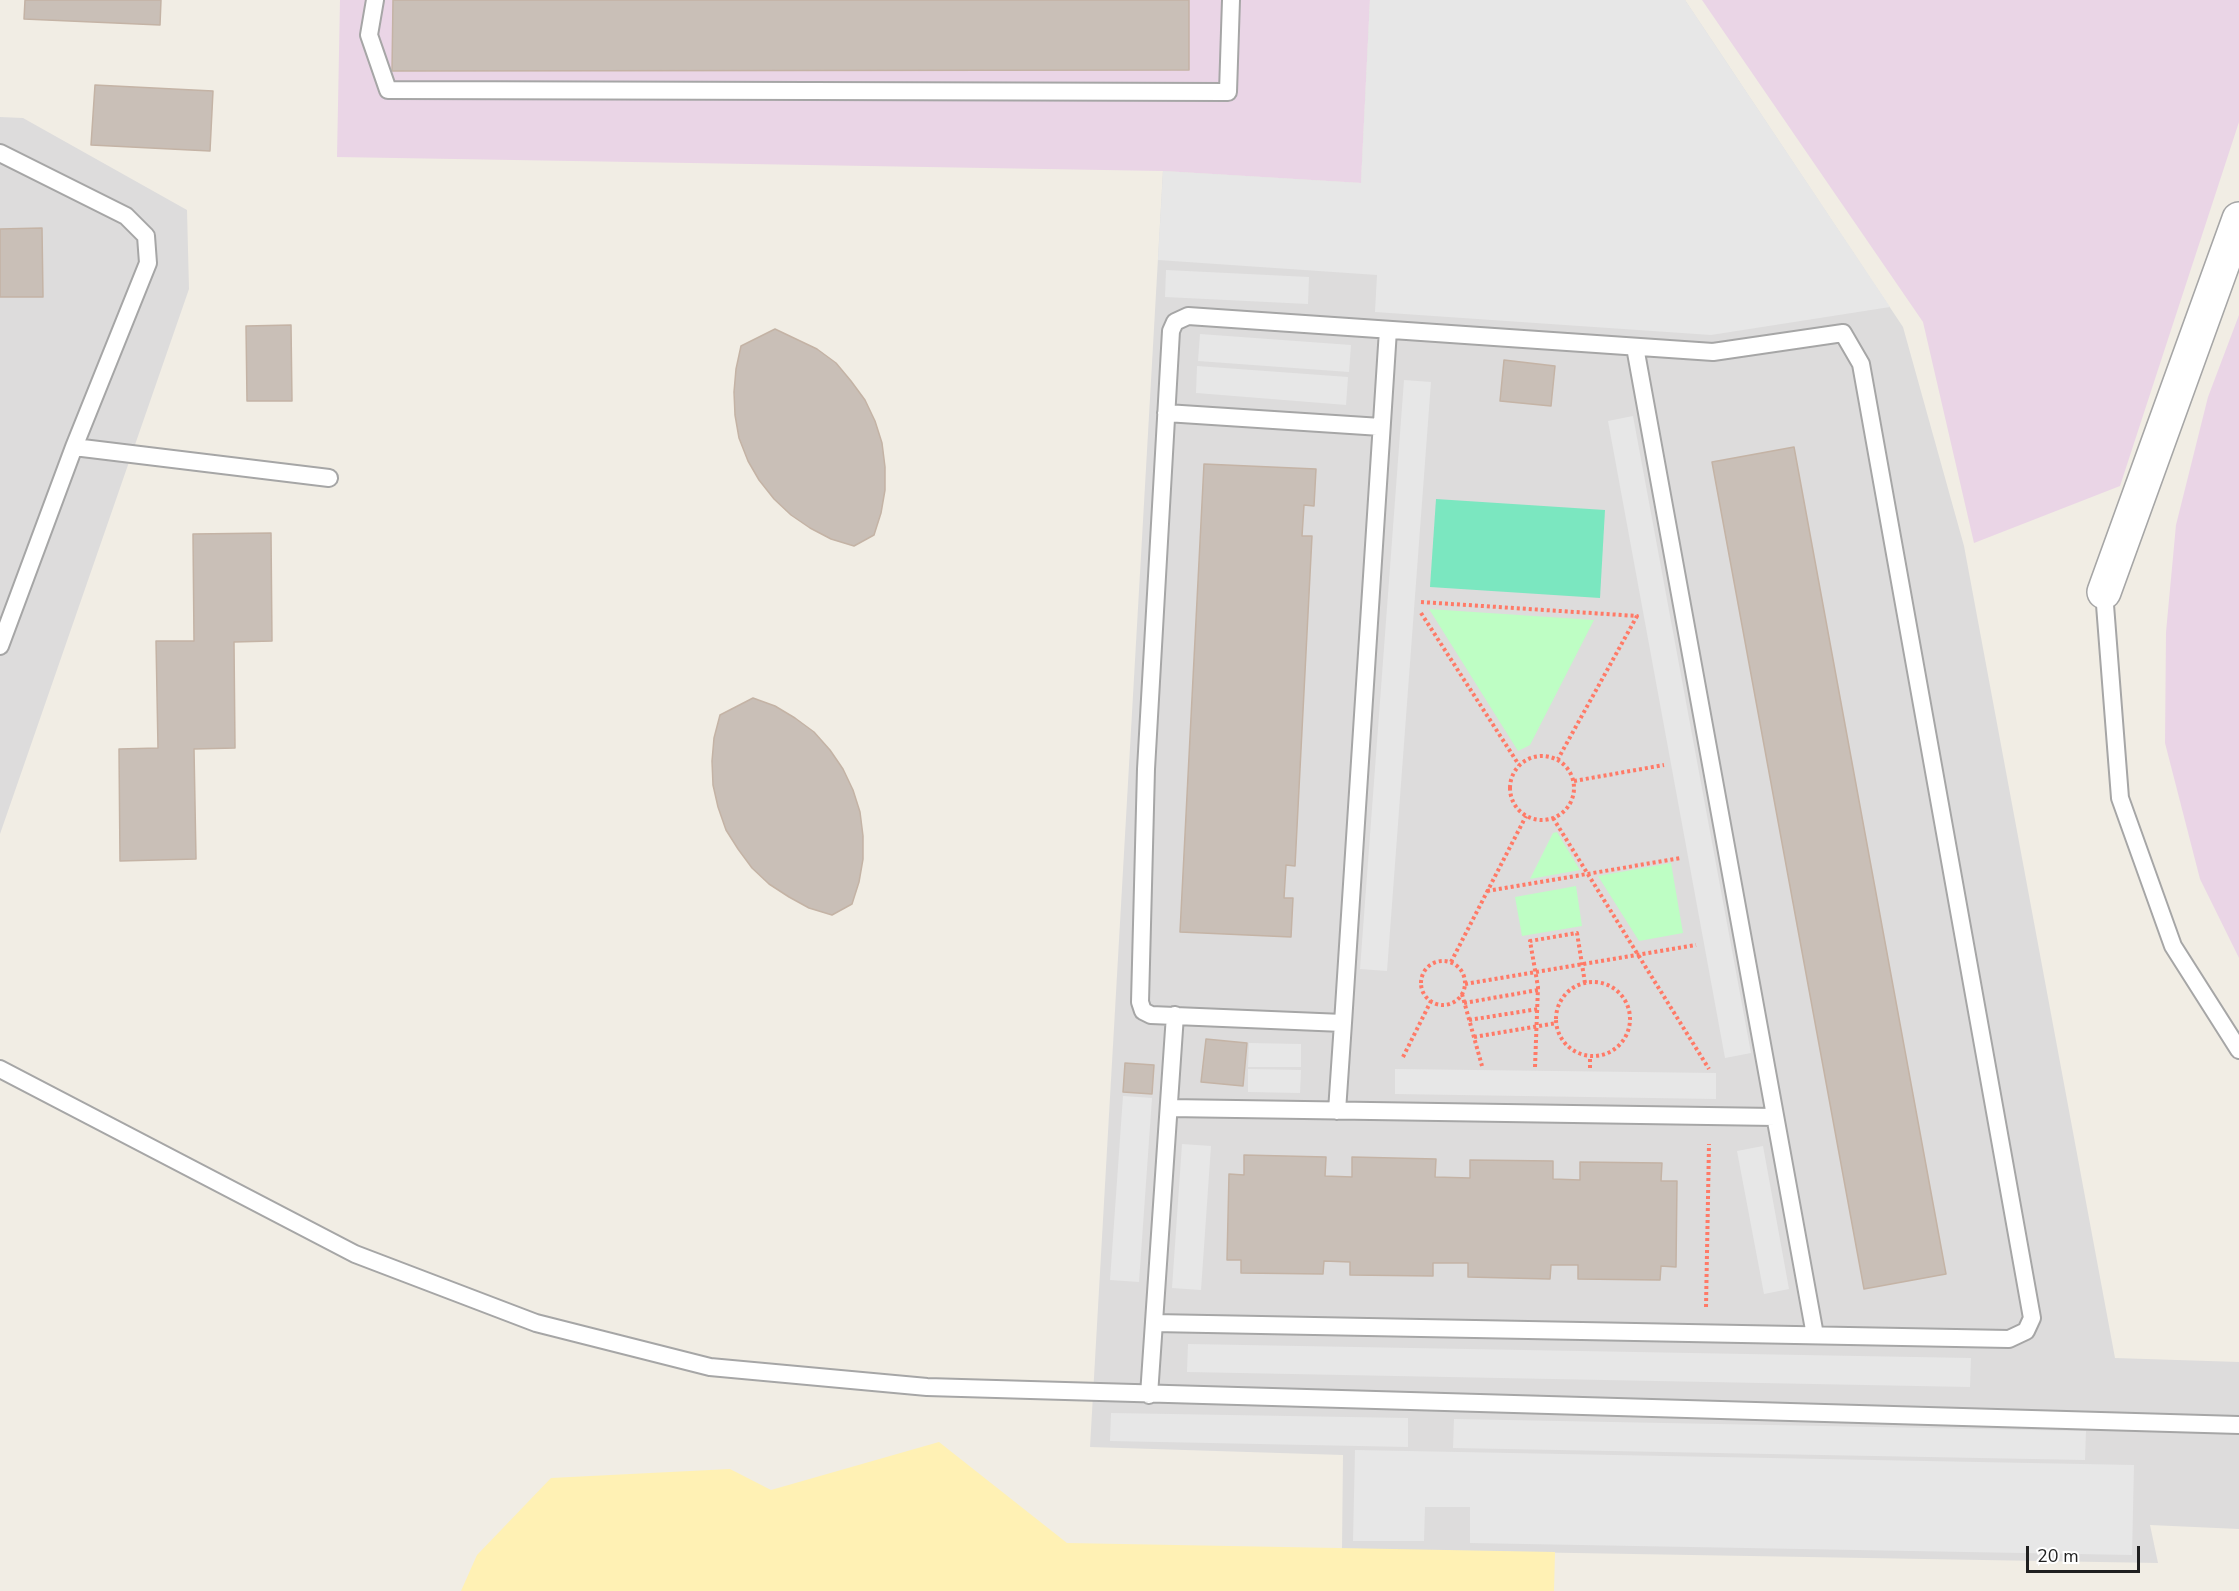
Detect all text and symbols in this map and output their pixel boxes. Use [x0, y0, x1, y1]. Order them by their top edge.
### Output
scale bar [2029, 1534, 2143, 1572]
text: 20 m [2037, 1544, 2079, 1568]

